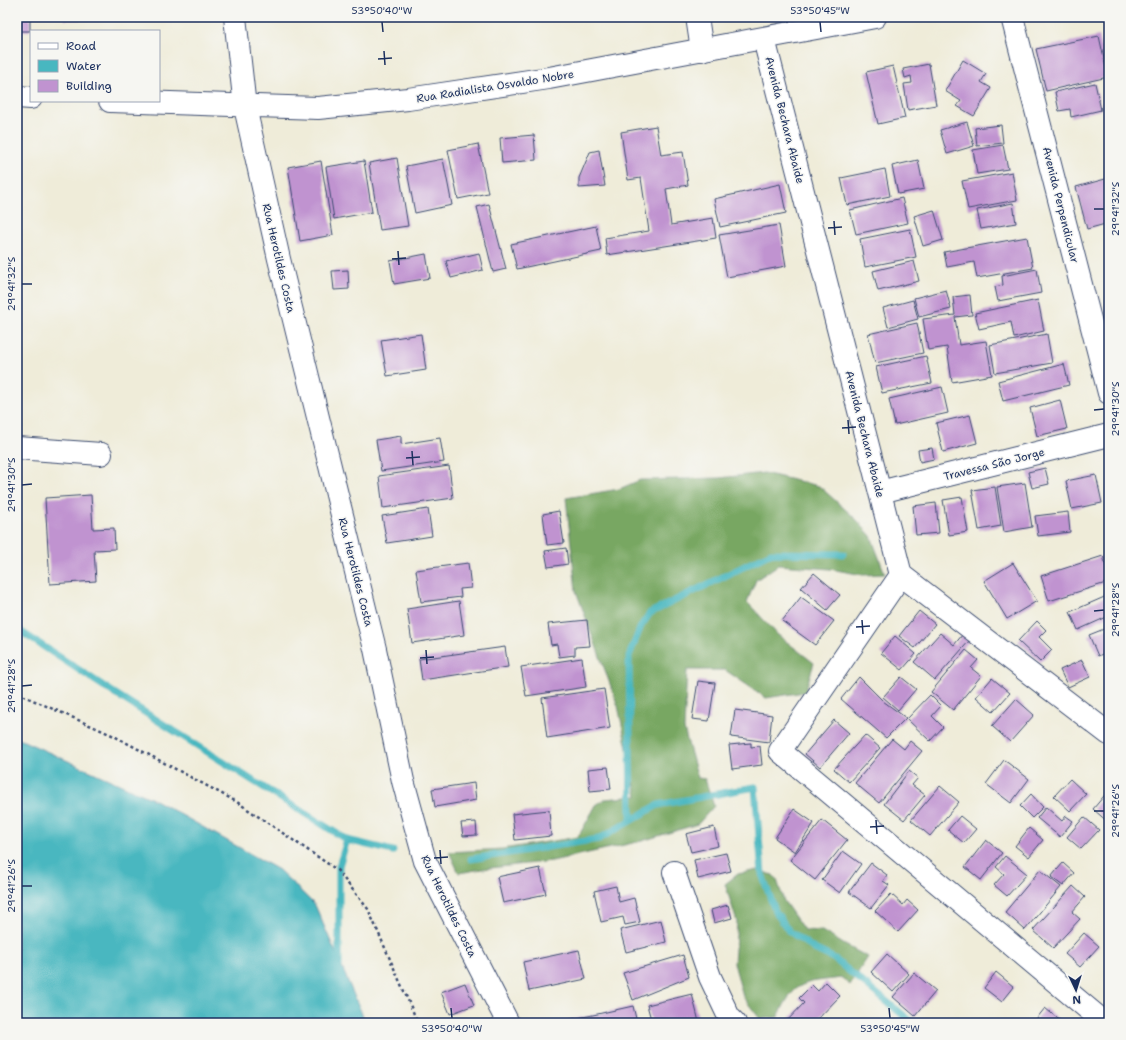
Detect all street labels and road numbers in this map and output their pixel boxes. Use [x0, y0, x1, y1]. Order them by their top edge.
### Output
street label: Avenida Bechara Abaide [761, 55, 808, 185]
street label: Rua Radialista Osvaldo Nobre [415, 67, 575, 106]
street label: Avenida Perpendicular [1039, 145, 1082, 265]
street label: Rua Herotildes Costa [259, 202, 298, 314]
street label: Avenida Bechara Abaide [841, 369, 888, 499]
street label: Travessa São Jorge [942, 445, 1046, 484]
street label: Rua Herotildes Costa [335, 516, 376, 628]
street label: Rua Herotildes Costa [417, 853, 480, 960]

